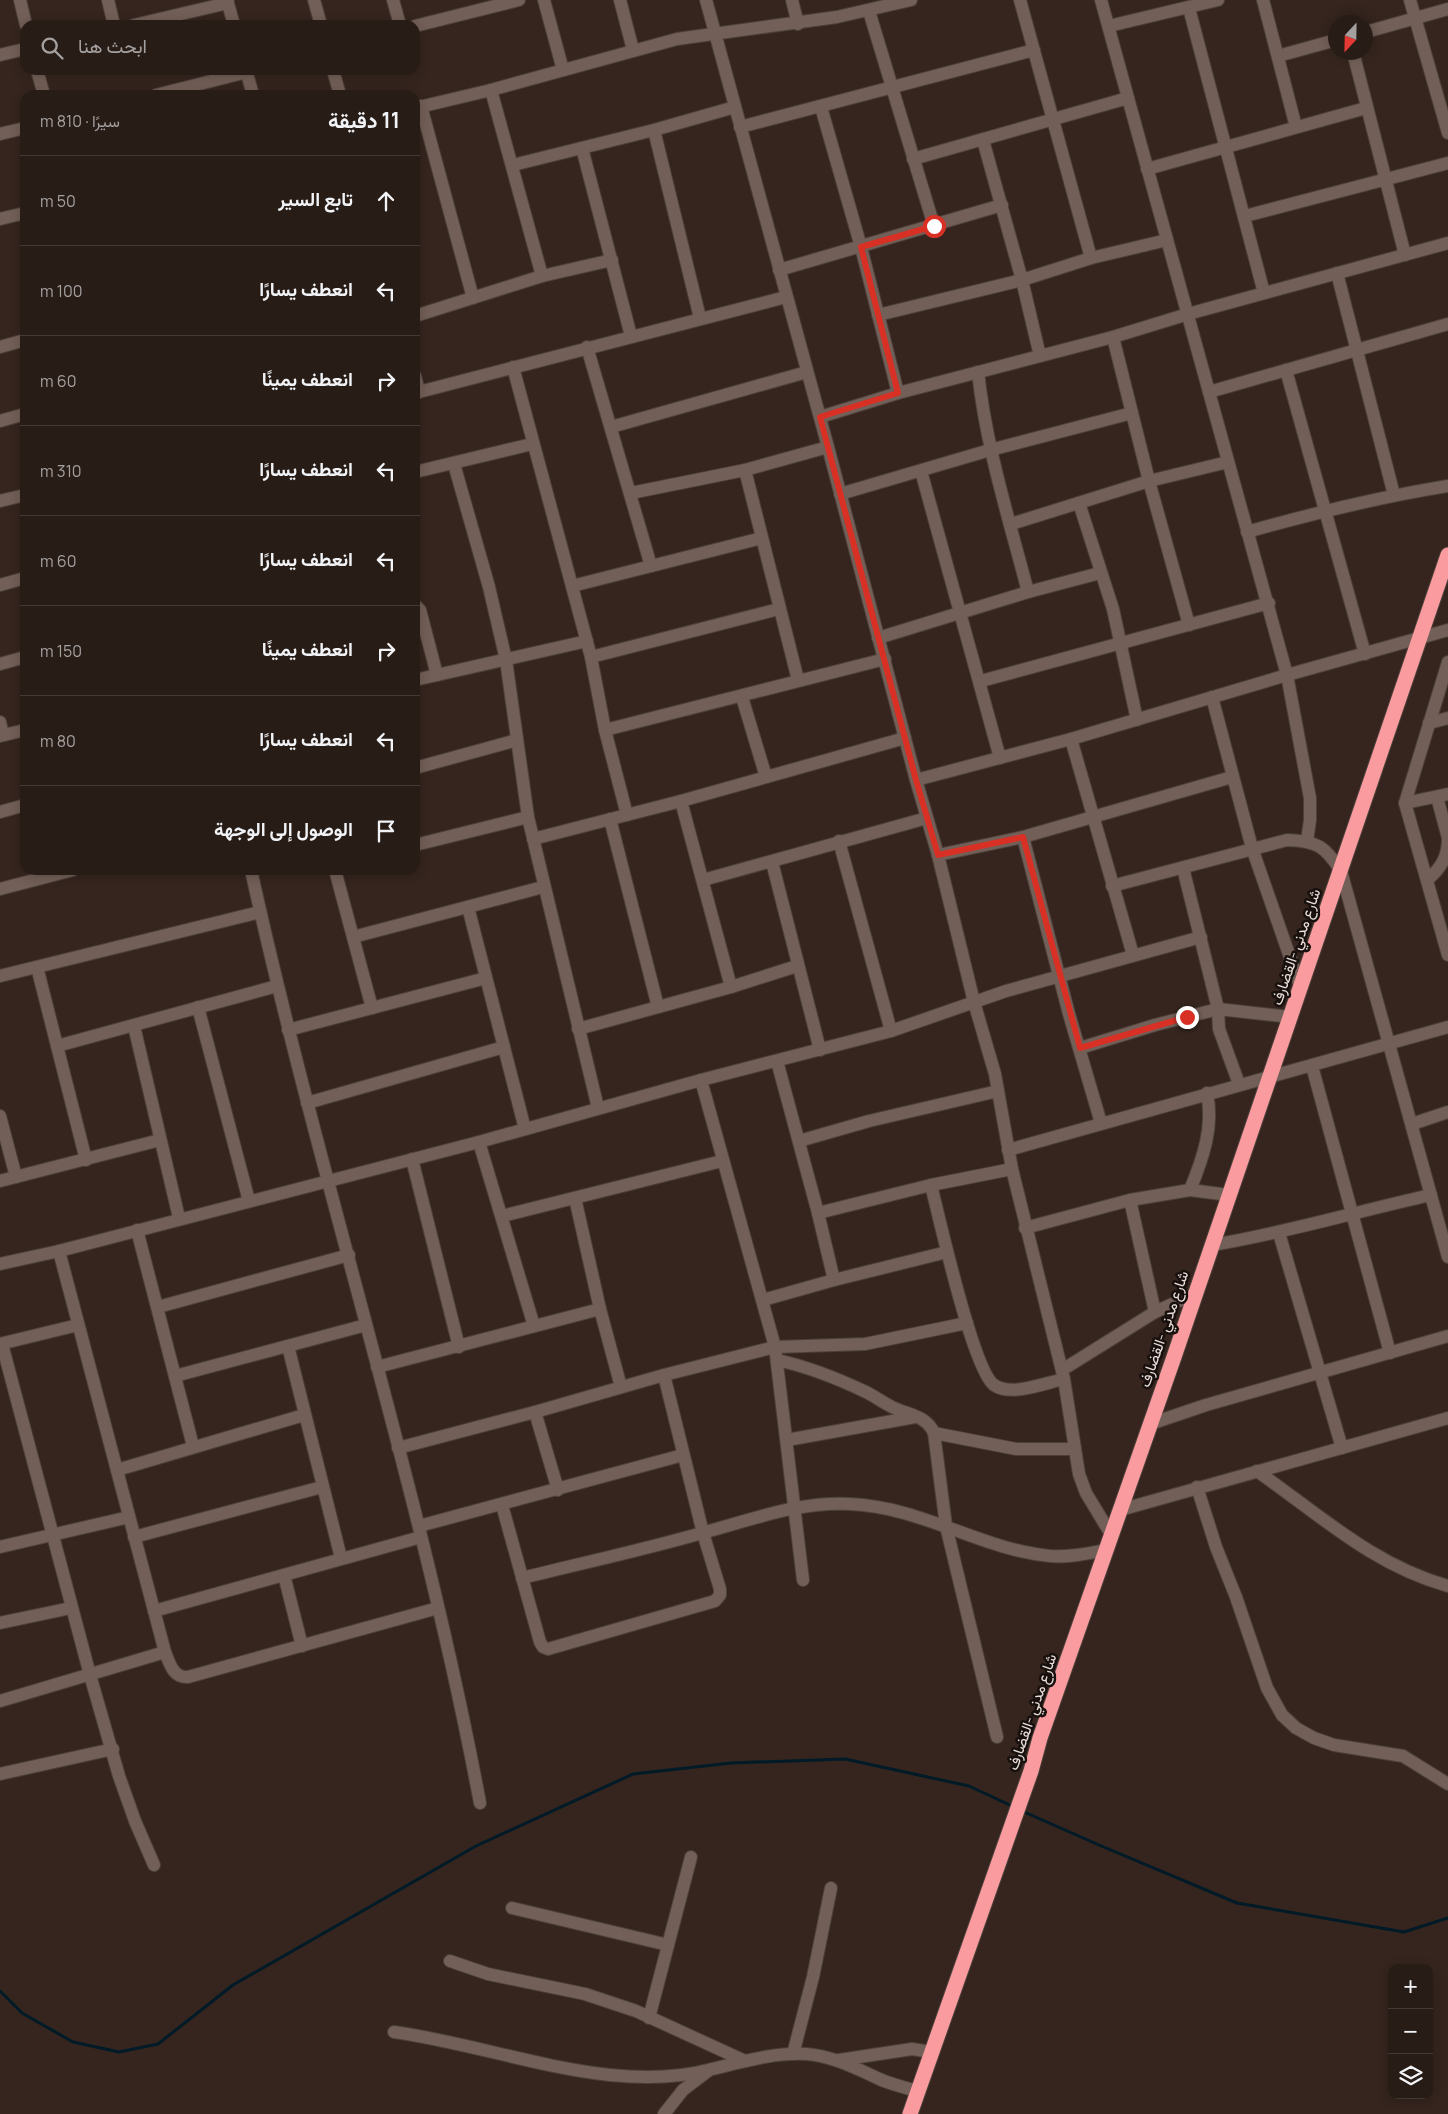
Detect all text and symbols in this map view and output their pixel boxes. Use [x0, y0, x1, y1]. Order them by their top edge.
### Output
north arrow [1328, 15, 1373, 60]
search box [20, 20, 420, 75]
text: ابحث هنا [78, 33, 147, 59]
icon: search [38, 34, 66, 62]
text: 11 دقيقة [328, 106, 400, 134]
text: سيرًا · 810 m [40, 110, 120, 132]
text: تابع السير [278, 186, 353, 212]
icon: ahead [372, 187, 400, 215]
text: 50 m [40, 190, 76, 212]
route start [923, 215, 946, 238]
text: انعطف يسارًا [259, 276, 353, 302]
icon: left [372, 277, 400, 305]
text: 100 m [40, 280, 83, 302]
text: انعطف يمينًا [262, 366, 353, 392]
icon: right [372, 367, 400, 395]
text: 60 m [40, 370, 76, 392]
text: انعطف يسارًا [259, 456, 353, 482]
icon: left [372, 457, 400, 485]
text: 310 m [40, 460, 82, 482]
text: انعطف يسارًا [259, 546, 353, 572]
icon: left [372, 547, 400, 575]
text: 60 m [40, 550, 76, 572]
text: انعطف يمينًا [262, 636, 353, 662]
icon: right [372, 637, 400, 665]
text: 150 m [40, 640, 82, 662]
text: انعطف يسارًا [259, 726, 353, 752]
icon: left [372, 727, 400, 755]
text: 80 m [40, 730, 76, 752]
text: الوصول إلى الوجهة [214, 816, 353, 842]
icon: arrive [372, 817, 400, 845]
street label: شارع مدني -القضارف [1266, 886, 1328, 1009]
route end [1176, 1006, 1199, 1029]
street label: شارع مدني -القضارف [1134, 1268, 1196, 1391]
street label: شارع مدني -القضارف [1002, 1651, 1064, 1774]
map controls [1388, 1964, 1433, 2099]
button: + [1388, 1964, 1433, 2009]
button: − [1388, 2009, 1433, 2054]
button: layers [1388, 2054, 1433, 2099]

